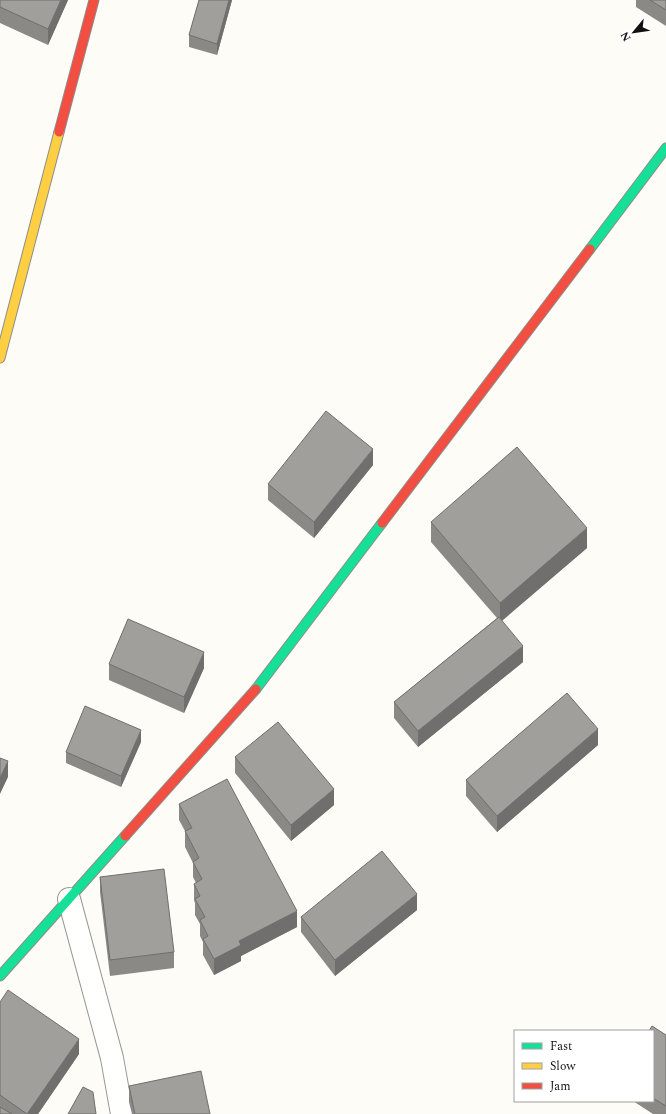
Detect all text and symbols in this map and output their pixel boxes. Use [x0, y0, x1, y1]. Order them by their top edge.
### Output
north arrow [614, 12, 654, 52]
text: N [616, 29, 635, 45]
legend [514, 1030, 654, 1102]
text: Fast [550, 1037, 572, 1056]
text: Slow [550, 1057, 576, 1076]
text: Jam [550, 1077, 571, 1096]

